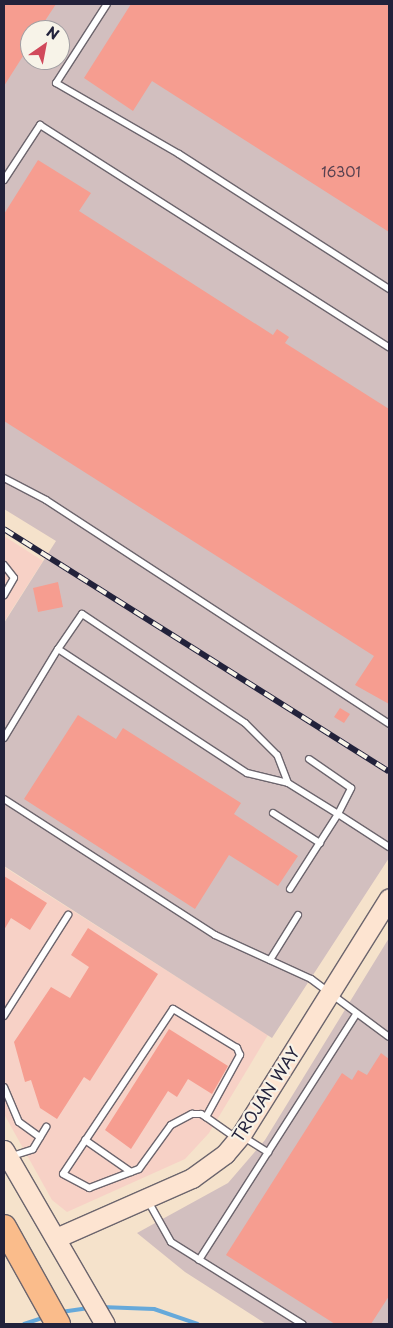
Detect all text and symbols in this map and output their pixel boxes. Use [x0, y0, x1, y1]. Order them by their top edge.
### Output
north arrow [20, 20, 70, 70]
text: N [43, 21, 63, 45]
house number: 16301 [321, 164, 361, 180]
street label: TROJAN WAY [227, 1043, 303, 1145]

